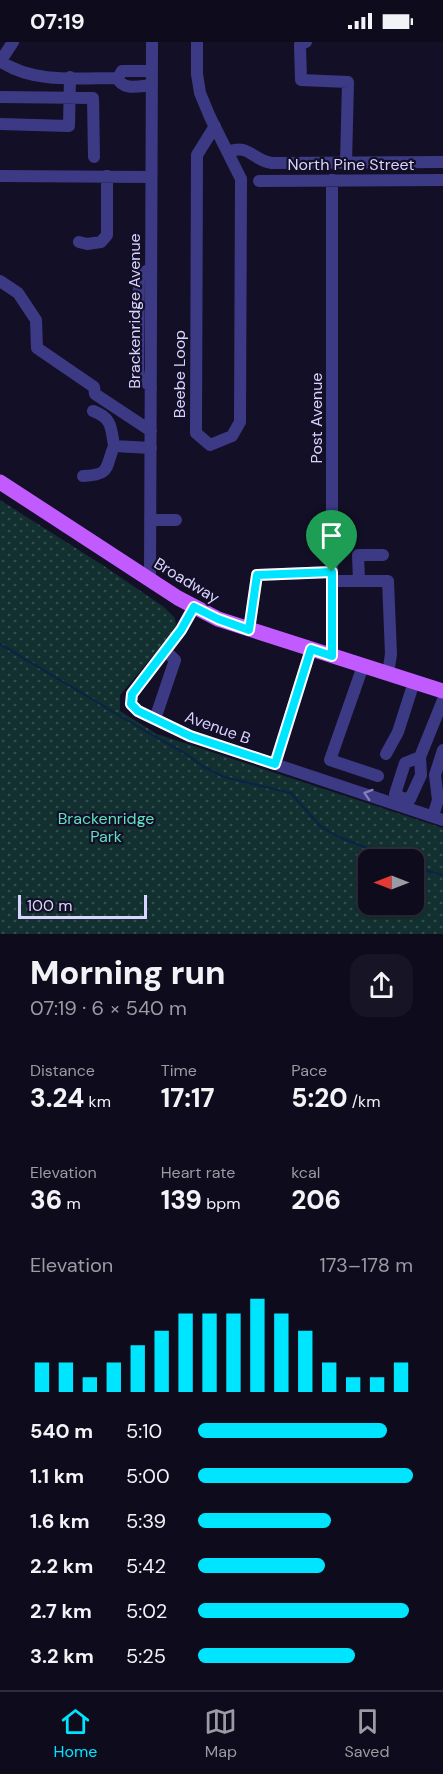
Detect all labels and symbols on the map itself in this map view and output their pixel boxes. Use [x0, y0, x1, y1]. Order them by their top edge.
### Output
street label: North Pine Street [287, 154, 415, 175]
street label: Brackenridge Avenue [124, 233, 145, 389]
street label: Beebe Loop [169, 330, 190, 418]
street label: Post Avenue [306, 373, 327, 463]
pin [306, 510, 357, 572]
street label: Broadway [150, 553, 223, 608]
street label: Avenue B [182, 706, 254, 749]
one-way arrow [363, 789, 374, 802]
park label: Brackenridge Park [58, 808, 154, 847]
north arrow [358, 849, 424, 915]
scale bar [18, 892, 147, 920]

